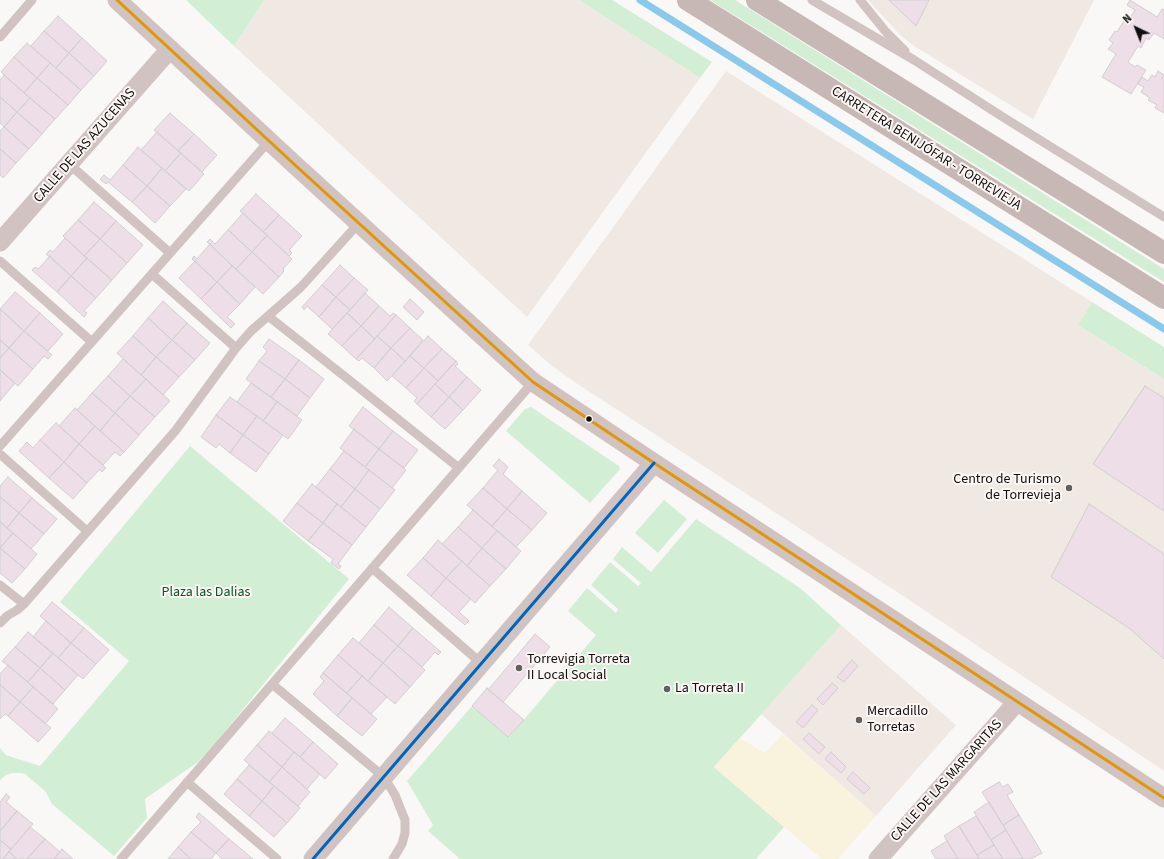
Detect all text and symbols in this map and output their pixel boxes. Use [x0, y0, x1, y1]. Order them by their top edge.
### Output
north arrow [1116, 8, 1156, 48]
text: N [1120, 11, 1135, 27]
street label: CARRETERA BENIJÓFAR - TORREVIEJA [828, 83, 1024, 215]
street label: CALLE DE LAS AZUCENAS [31, 85, 139, 207]
unlabelled marker [584, 414, 594, 424]
place label: Centro de Turismo de Torrevieja [953, 472, 1061, 504]
marker: Centro de Turismo de Torrevieja [1064, 483, 1074, 493]
park label: Plaza las Dalias [162, 585, 250, 601]
place label: Torrevigia Torreta II Local Social [527, 652, 630, 684]
marker: Torrevigia Torreta II Local Social [514, 663, 524, 673]
place label: La Torreta II [675, 681, 744, 697]
marker: La Torreta II [662, 684, 672, 694]
place label: Mercadillo Torretas [867, 704, 928, 736]
marker: Mercadillo Torretas [854, 715, 864, 725]
street label: CALLE DE LAS MARGARITAS [888, 716, 1006, 846]

